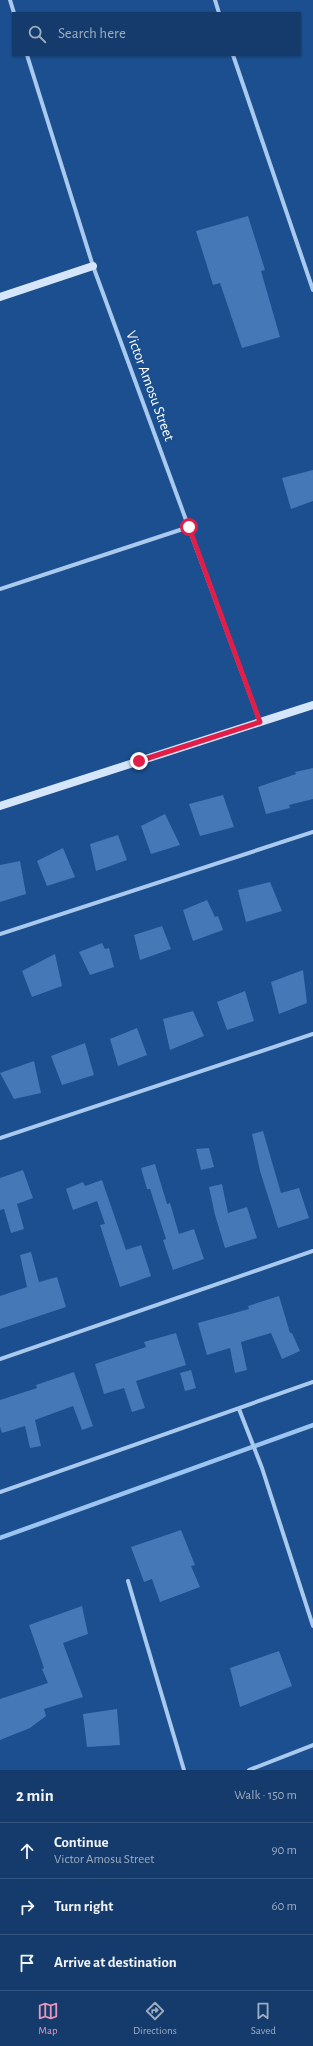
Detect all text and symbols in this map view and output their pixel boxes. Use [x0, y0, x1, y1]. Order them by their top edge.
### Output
search box [12, 12, 301, 56]
icon: search [26, 23, 48, 45]
text: Search here [58, 26, 126, 41]
street label: Victor Amosu Street [123, 329, 177, 443]
route start [180, 518, 198, 536]
route end [130, 752, 148, 770]
text: 2 min [16, 1787, 54, 1804]
text: Walk · 150 m [234, 1789, 297, 1802]
text: Continue [54, 1835, 109, 1850]
icon: ahead [16, 1840, 38, 1862]
text: 90 m [271, 1844, 297, 1857]
text: Victor Amosu Street [54, 1853, 154, 1866]
icon: right [16, 1896, 38, 1918]
text: Turn right [54, 1899, 113, 1914]
text: 60 m [271, 1900, 297, 1913]
icon: arrive [16, 1952, 38, 1974]
text: Arrive at destination [54, 1955, 177, 1970]
tab: Map [37, 2000, 59, 2037]
tab: Directions [133, 2000, 177, 2037]
tab: Saved [251, 2000, 276, 2037]

